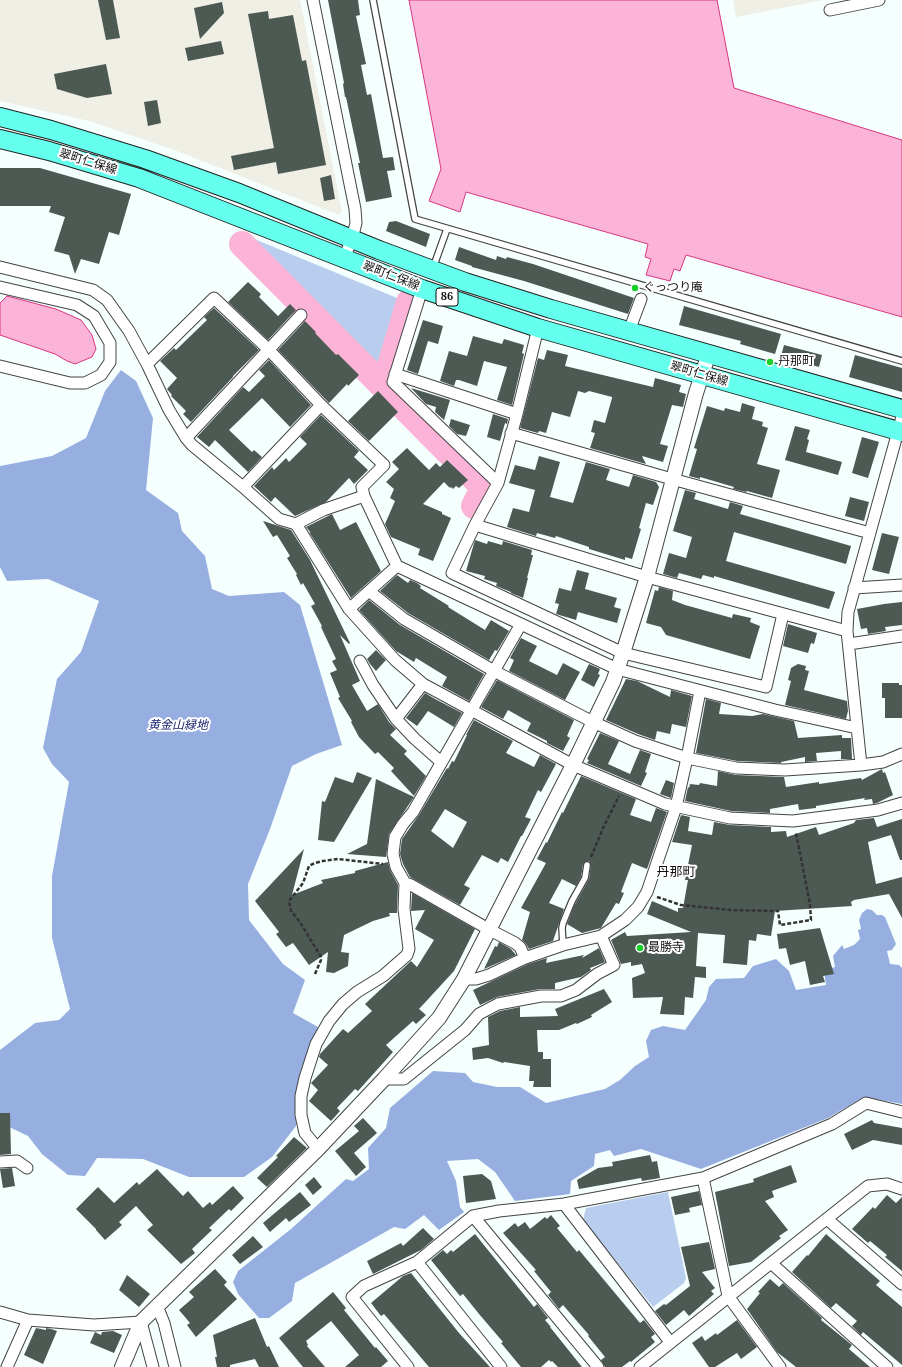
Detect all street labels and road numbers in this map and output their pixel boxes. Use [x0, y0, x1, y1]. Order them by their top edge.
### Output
street label: 翠町仁保線 [57, 146, 119, 178]
street label: 翠町仁保線 [360, 259, 422, 293]
road number: 86 [436, 288, 458, 306]
street label: 翠町仁保線 [668, 359, 730, 389]

